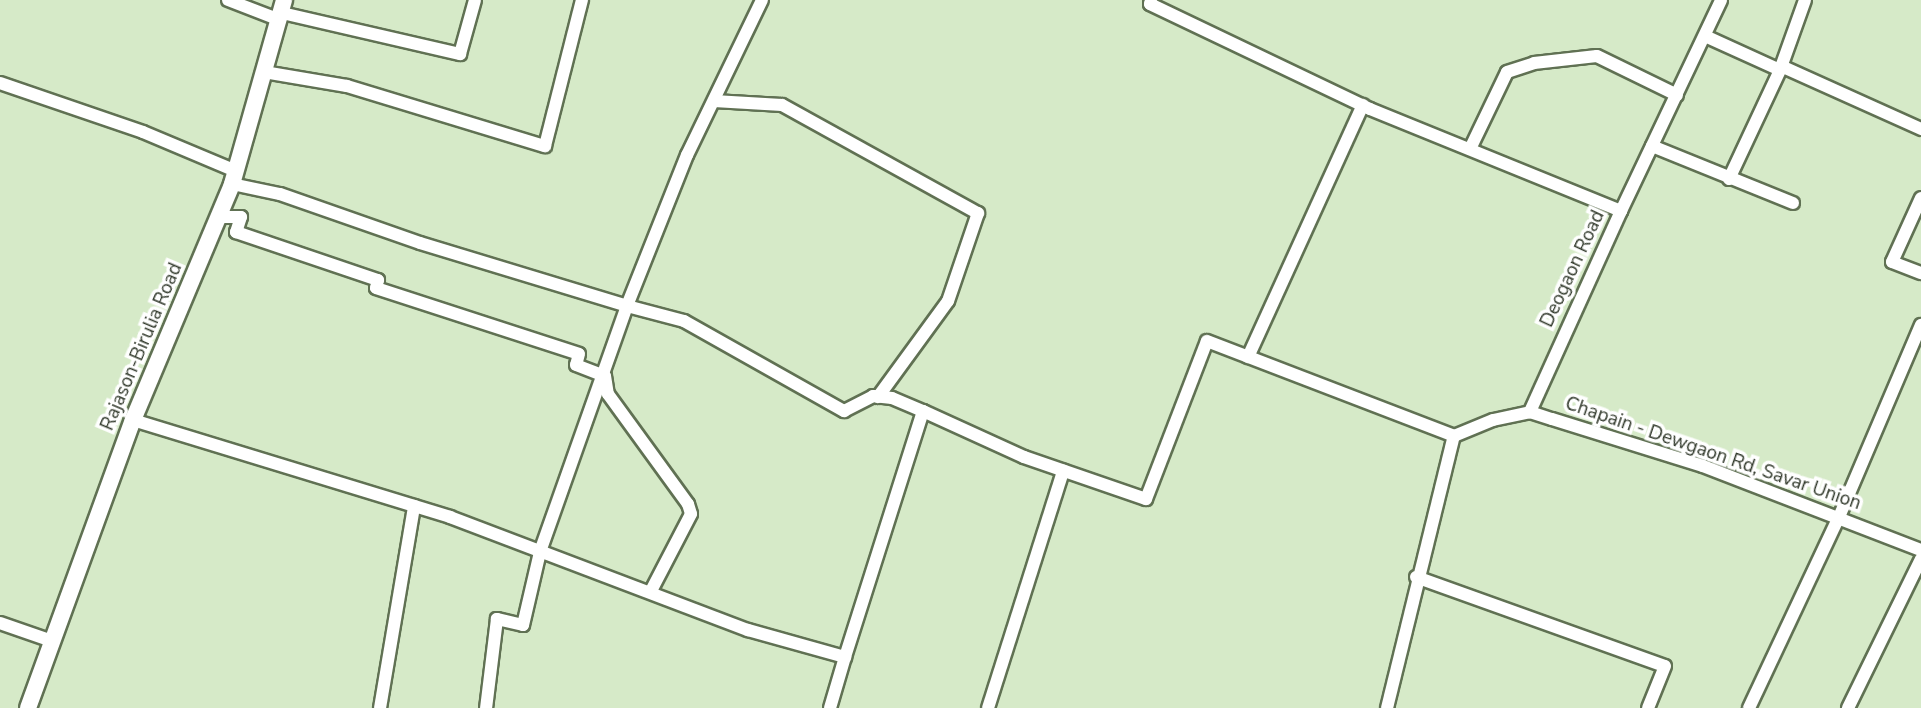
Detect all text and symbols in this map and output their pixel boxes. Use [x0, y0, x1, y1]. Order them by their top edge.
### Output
street label: Deogaon Road [1536, 207, 1610, 331]
street label: Rajason-Birulia Road [96, 260, 188, 434]
street label: Chapain - Dewgaon Rd, Savar Union [1562, 393, 1864, 515]

